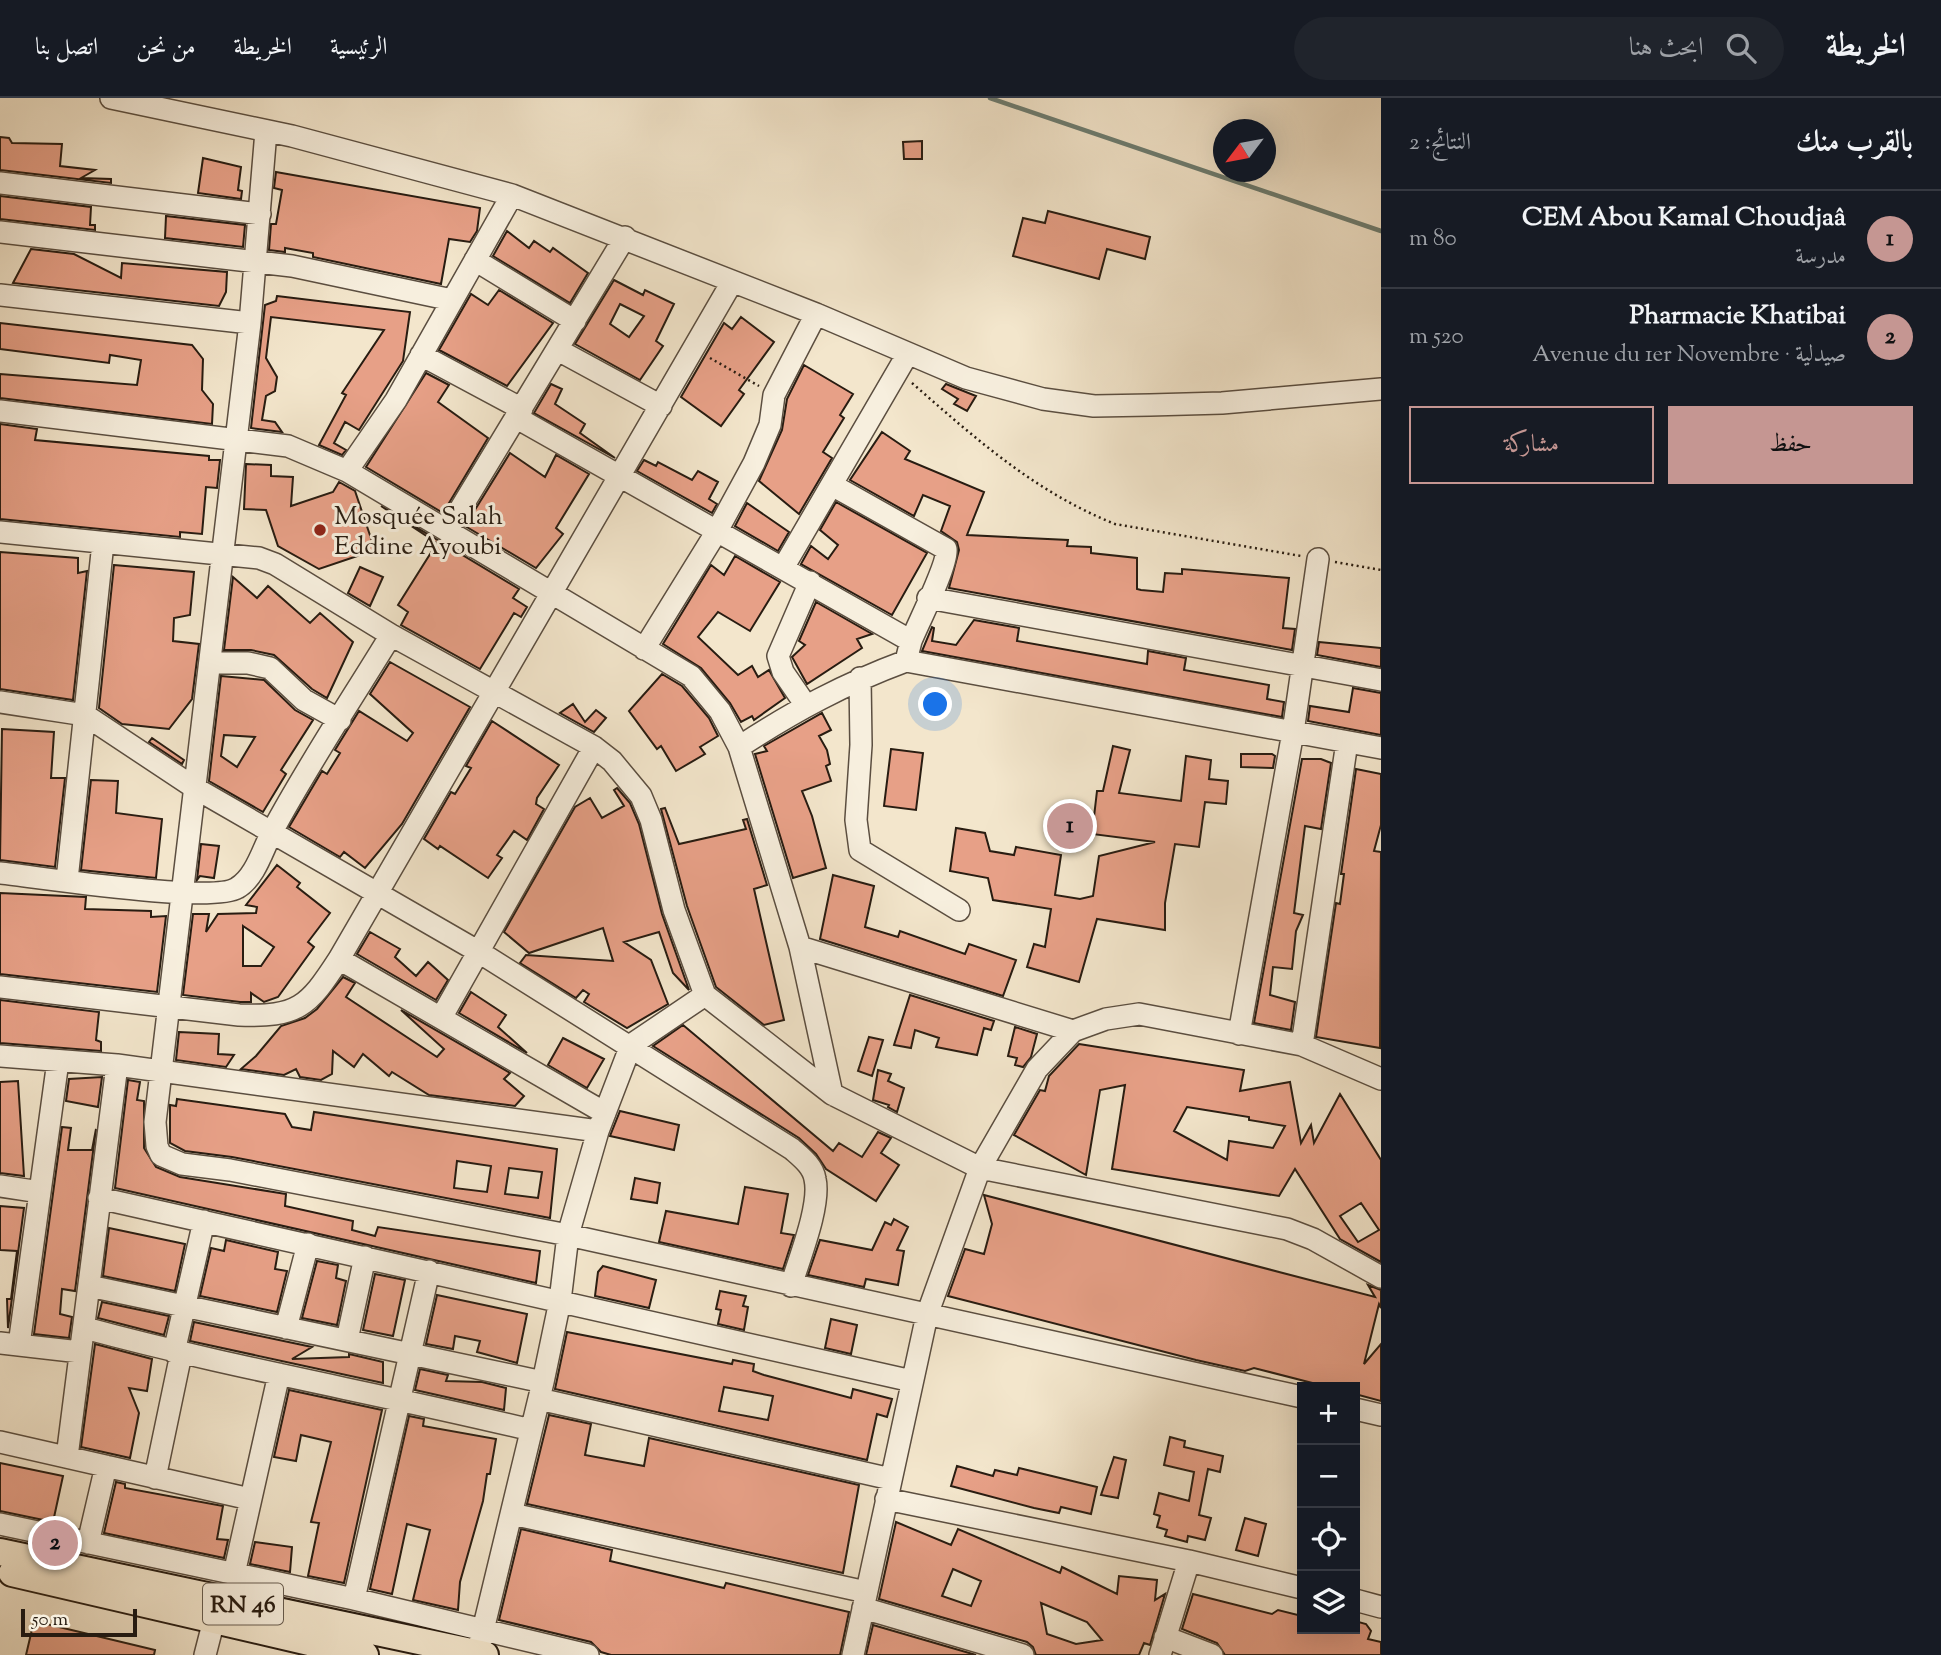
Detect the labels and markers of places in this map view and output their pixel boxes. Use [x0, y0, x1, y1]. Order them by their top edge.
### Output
place label: Mosquée Salah Eddine Ayoubi [334, 499, 503, 566]
marker: Mosquée Salah Eddine Ayoubi [312, 522, 328, 538]
pin: 1 [1047, 800, 1093, 852]
pin: 2 [32, 1517, 78, 1569]

